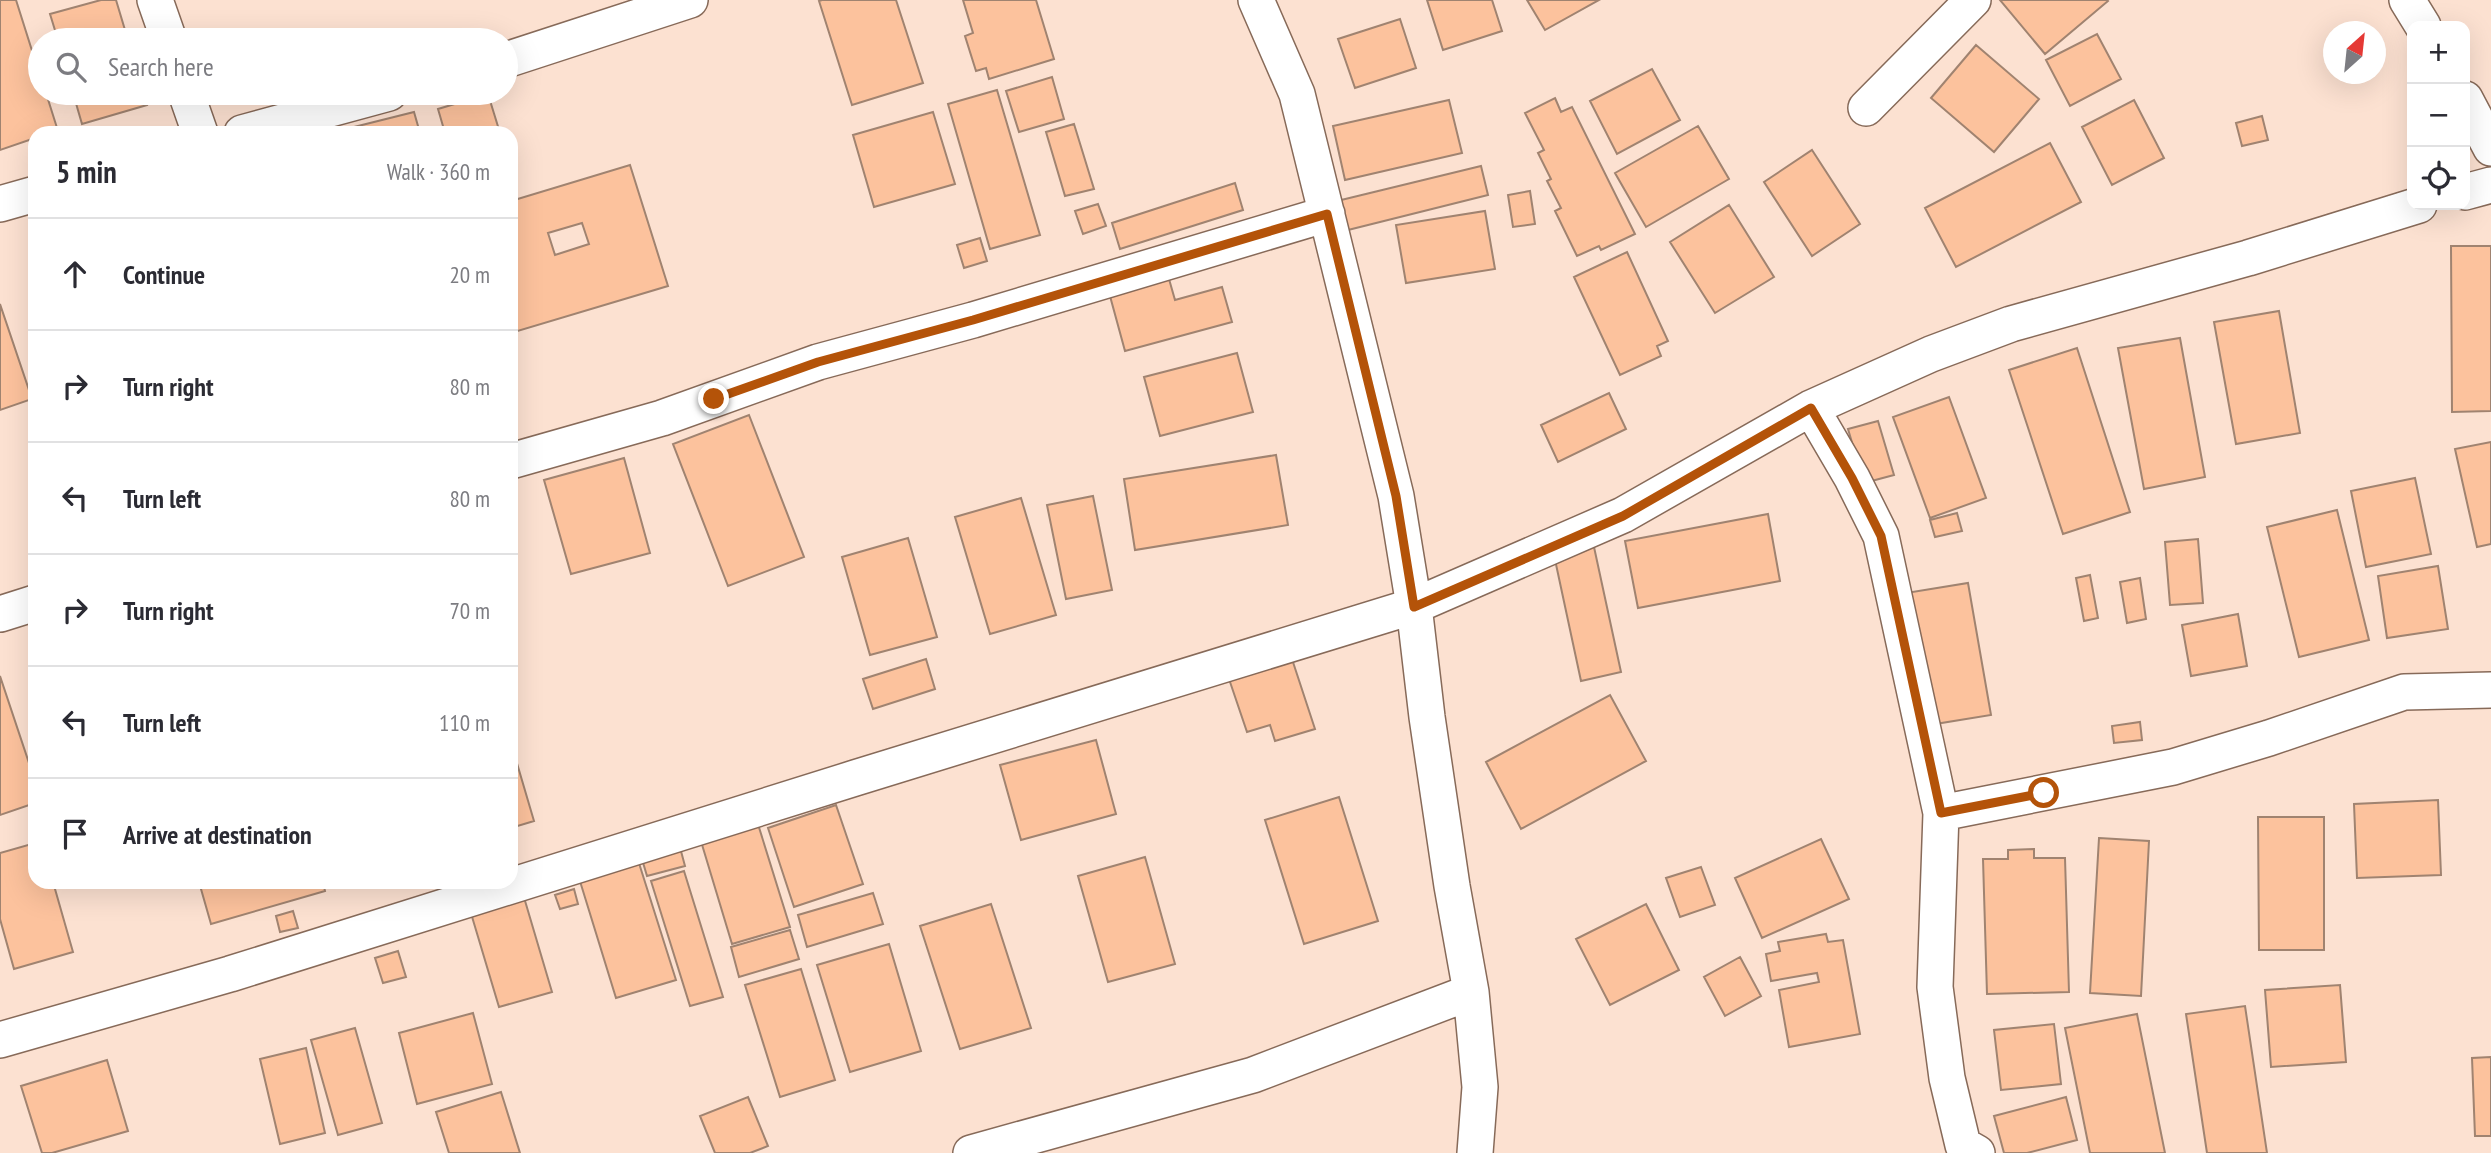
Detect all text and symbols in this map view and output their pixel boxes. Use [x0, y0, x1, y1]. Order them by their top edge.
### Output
north arrow [2323, 21, 2386, 84]
map controls [2407, 21, 2470, 210]
button: + [2407, 21, 2470, 84]
search box [28, 28, 518, 105]
icon: search [52, 48, 90, 86]
text: Search here [108, 50, 214, 83]
button: − [2407, 84, 2470, 147]
button: locate [2407, 147, 2470, 210]
text: 5 min [56, 152, 117, 191]
text: Walk · 360 m [387, 157, 490, 186]
icon: ahead [56, 255, 94, 293]
text: Continue [123, 258, 205, 291]
text: 20 m [449, 260, 490, 289]
icon: right [56, 367, 94, 405]
text: Turn right [123, 370, 214, 403]
text: 80 m [449, 372, 490, 401]
route end [698, 383, 729, 414]
icon: left [56, 479, 94, 517]
text: Turn left [123, 482, 201, 515]
text: 80 m [449, 484, 490, 513]
icon: right [56, 591, 94, 629]
text: Turn right [123, 594, 214, 627]
text: 70 m [449, 596, 490, 625]
icon: left [56, 703, 94, 741]
text: Turn left [123, 706, 201, 739]
text: 110 m [439, 708, 490, 737]
route start [2028, 777, 2059, 808]
icon: arrive [56, 815, 94, 853]
text: Arrive at destination [123, 818, 312, 851]

